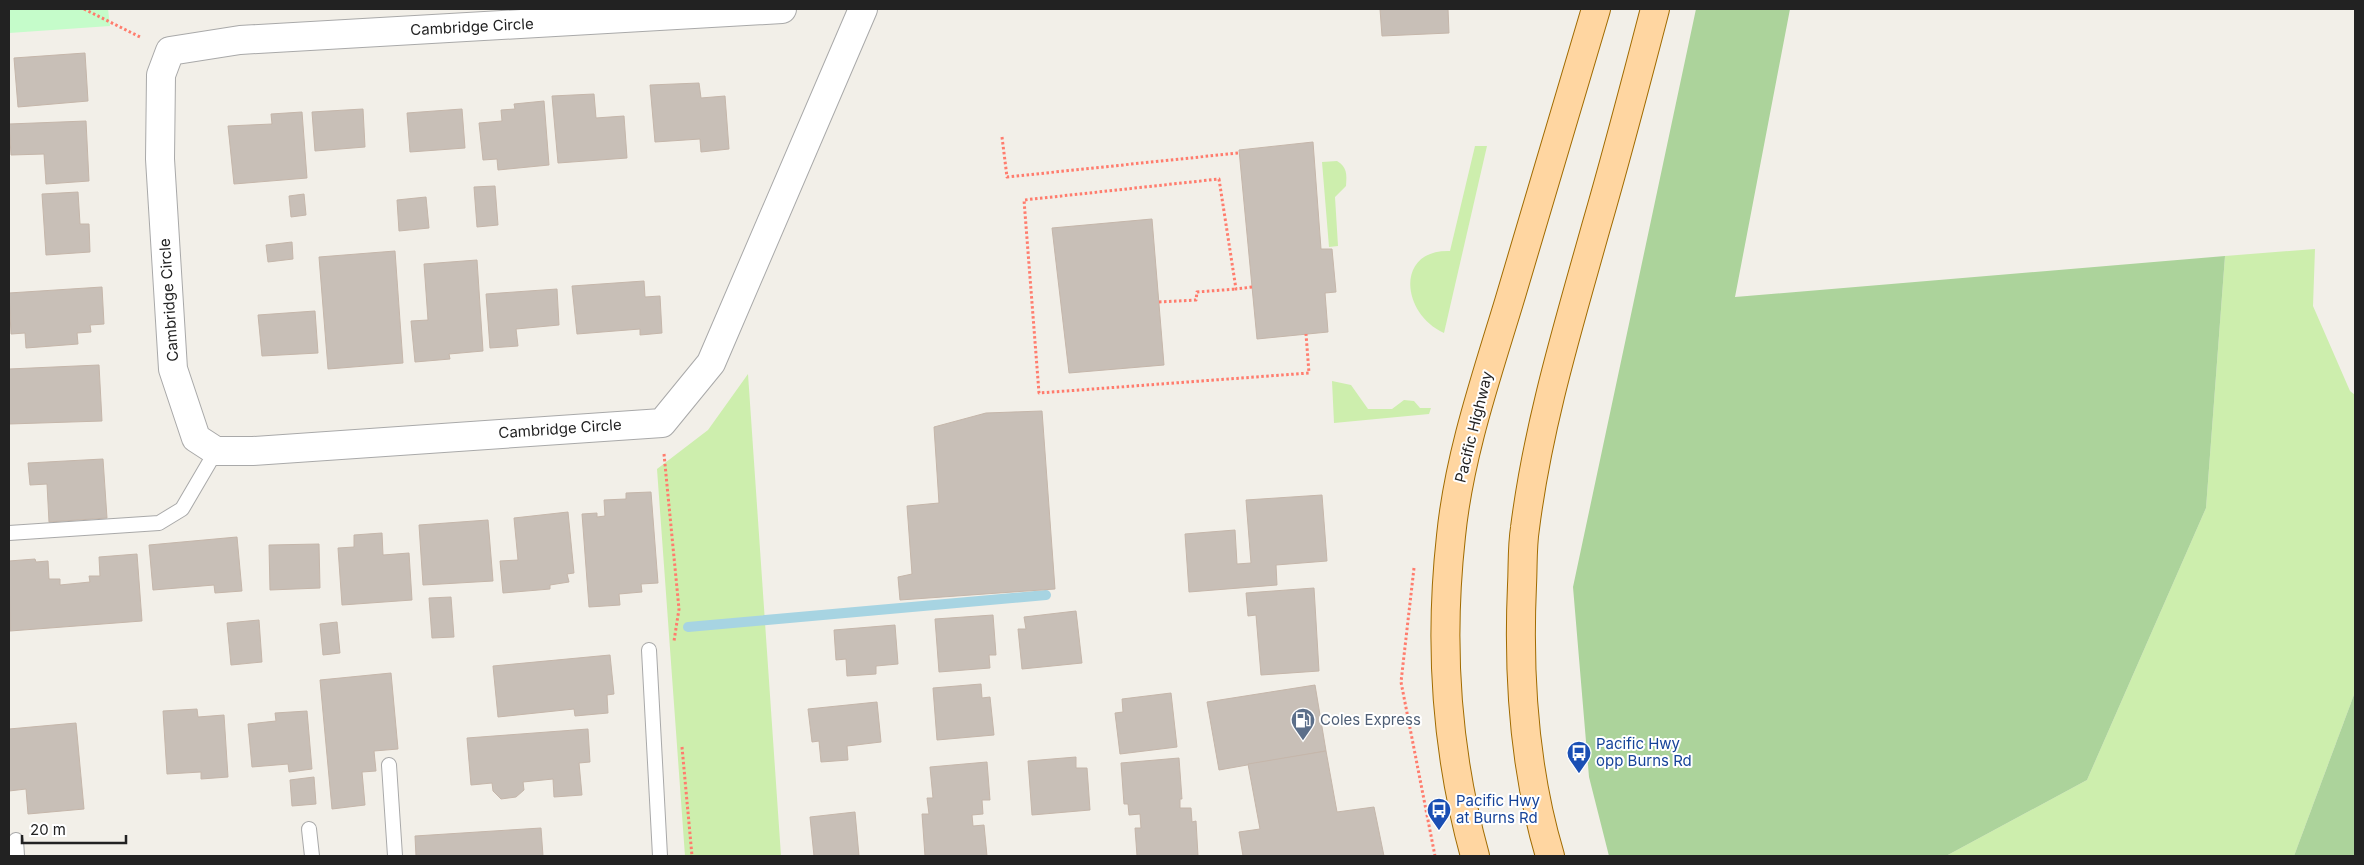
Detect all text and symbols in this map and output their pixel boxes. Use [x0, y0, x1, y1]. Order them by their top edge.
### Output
street label: Cambridge Circle [410, 14, 534, 39]
street label: Cambridge Circle [155, 238, 182, 362]
street label: Pacific Highway [1451, 369, 1497, 484]
street label: Cambridge Circle [498, 415, 622, 442]
fuel station icon: Coles Express [1290, 707, 1316, 741]
place label: Coles Express [1320, 710, 1421, 729]
place label: Pacific Hwy opp Burns Rd [1596, 734, 1692, 770]
bus stop icon: Pacific Hwy opp Burns Rd [1566, 740, 1592, 774]
place label: Pacific Hwy at Burns Rd [1456, 791, 1541, 827]
bus stop icon: Pacific Hwy at Burns Rd [1426, 797, 1452, 831]
scale bar [22, 812, 126, 844]
text: 20 m [30, 820, 66, 839]

